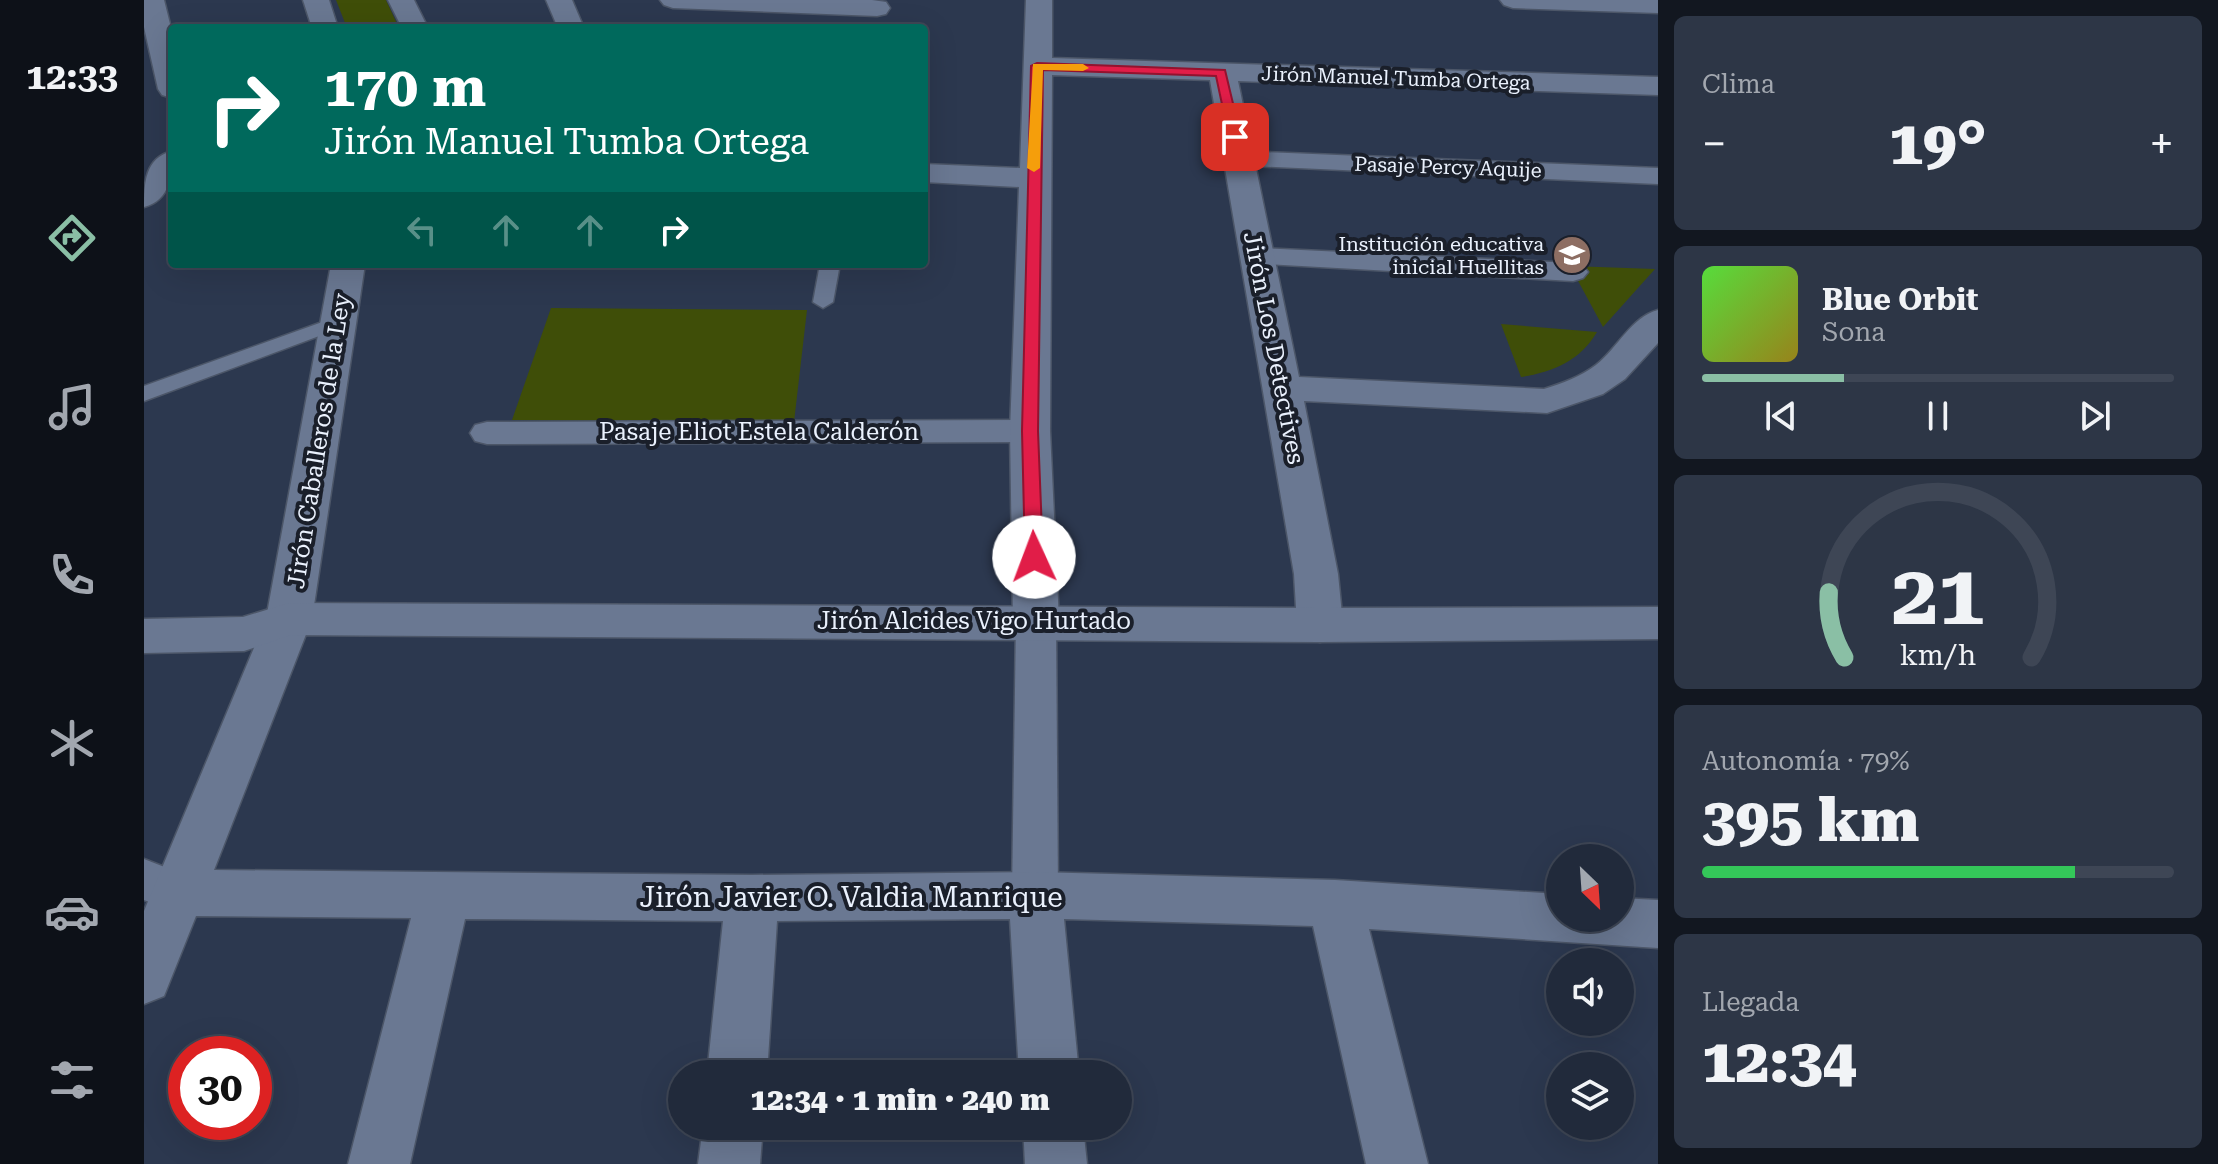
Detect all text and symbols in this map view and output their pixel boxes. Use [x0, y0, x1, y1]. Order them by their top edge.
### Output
text: 170 m [324, 54, 486, 120]
text: 12:33 [26, 56, 118, 98]
icon: right [192, 56, 296, 160]
street label: Jirón Manuel Tumba Ortega [1261, 61, 1531, 95]
text: Clima [1702, 69, 1775, 99]
pin [1201, 103, 1269, 171]
text: 19° [1889, 108, 1987, 179]
icon: arrive [1213, 115, 1257, 159]
text: − [1702, 118, 1727, 170]
text: + [2149, 118, 2174, 170]
text: Jirón Manuel Tumba Ortega [324, 121, 809, 163]
street label: Pasaje Percy Aquije [1354, 152, 1542, 182]
icon: left [400, 208, 444, 252]
icon: ahead [484, 208, 528, 252]
icon: ahead [568, 208, 612, 252]
icon: right [652, 208, 696, 252]
icon: directions [44, 210, 100, 266]
street label: Jirón Los Detectives [1238, 229, 1310, 467]
place label: Institución educativa inicial Huellitas [1338, 232, 1544, 279]
school or university icon: Institución educativa inicial Huellitas [1551, 234, 1593, 276]
text: Blue Orbit [1822, 282, 1978, 317]
street label: Jirón Caballeros de la Ley [282, 291, 356, 591]
text: Sona [1822, 317, 1885, 347]
icon: music [44, 379, 100, 435]
icon: previous [1759, 394, 1803, 438]
icon: pause [1916, 394, 1960, 438]
icon: next [2073, 394, 2117, 438]
street label: Pasaje Eliot Estela Calderón [599, 418, 919, 446]
position arrow [992, 515, 1076, 599]
icon: phone [44, 547, 100, 603]
text: 21 [1891, 547, 1985, 644]
street label: Jirón Alcides Vigo Hurtado [817, 607, 1131, 635]
text: km/h [1900, 638, 1976, 672]
icon: climate [44, 715, 100, 771]
text: Autonomía · 79% [1702, 746, 1909, 776]
text: 395 km [1702, 785, 1919, 856]
north arrow [1546, 844, 1634, 932]
map controls [1546, 844, 1634, 1140]
street label: Jirón Javier O. Valdia Manrique [639, 881, 1063, 914]
icon: car [44, 884, 100, 940]
button: sound [1546, 948, 1634, 1036]
text: Llegada [1702, 987, 1799, 1017]
text: 12:34 [1702, 1026, 1856, 1097]
speed limit sign: 30 [168, 1036, 272, 1140]
icon: filters [44, 1052, 100, 1108]
button: layers [1546, 1052, 1634, 1140]
text: 12:34 · 1 min · 240 m [750, 1082, 1050, 1117]

